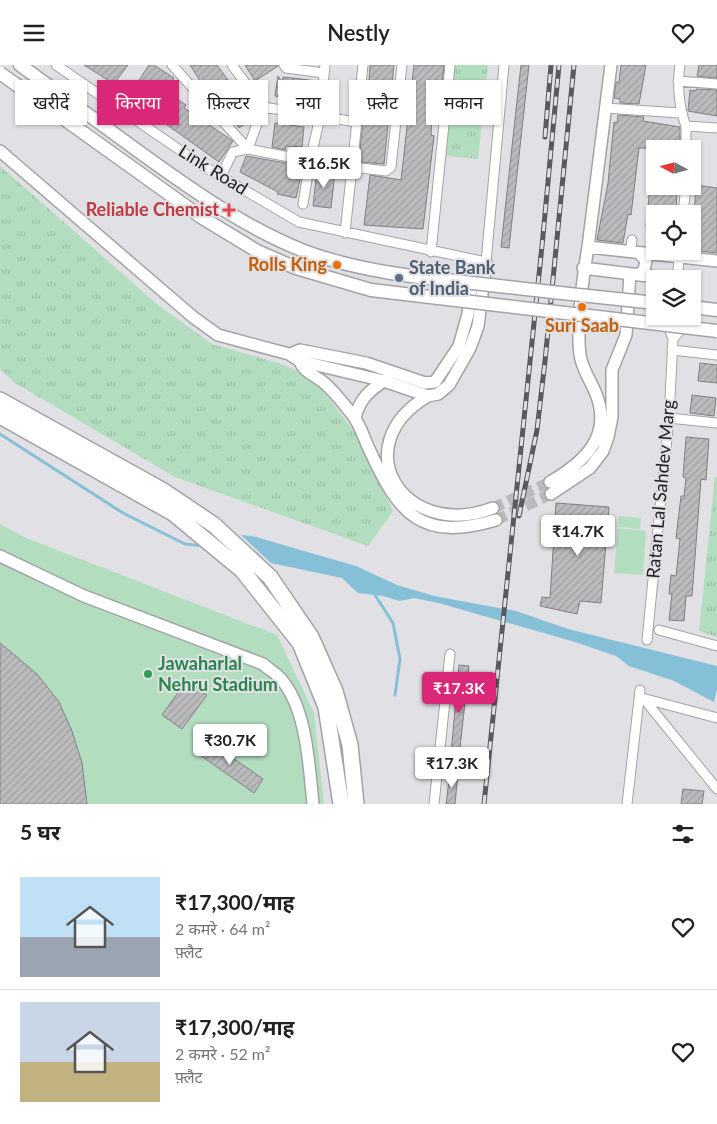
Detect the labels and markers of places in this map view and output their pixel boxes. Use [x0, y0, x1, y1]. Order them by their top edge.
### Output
pin: ₹16.5K [283, 147, 365, 189]
place label: Reliable Chemist [86, 198, 219, 220]
marker: Reliable Chemist [223, 204, 235, 216]
place label: Rolls King [248, 253, 327, 275]
place label: State Bank of India [409, 256, 496, 299]
marker: Rolls King [331, 259, 343, 271]
marker: State Bank of India [393, 272, 405, 284]
marker: Suri Saab [576, 301, 588, 313]
place label: Suri Saab [545, 314, 619, 336]
pin: ₹14.7K [537, 515, 619, 557]
place label: Jawaharlal Nehru Stadium [158, 652, 278, 695]
marker: Jawaharlal Nehru Stadium [142, 668, 154, 680]
pin: ₹17.3K [418, 671, 500, 714]
pin: ₹30.7K [189, 723, 271, 766]
pin: ₹17.3K [411, 747, 493, 789]

